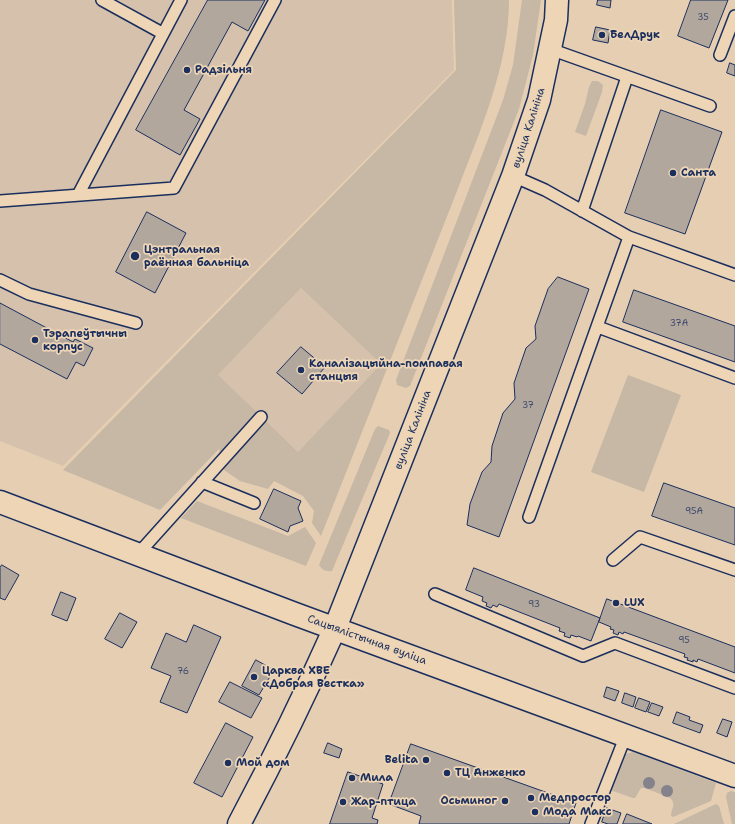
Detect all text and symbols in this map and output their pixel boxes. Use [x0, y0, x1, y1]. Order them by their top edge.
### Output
house number: 35 [697, 13, 709, 23]
place label: БелДрук [610, 28, 660, 42]
marker: БелДрук [597, 30, 607, 40]
place label: Радзільня [195, 63, 252, 77]
marker: Радзільня [182, 65, 192, 75]
street label: вуліца Калініна [510, 86, 548, 170]
place label: Санта [681, 166, 716, 180]
marker: Санта [668, 168, 678, 178]
place label: Цэнтральная раённая бальніца [144, 243, 249, 269]
marker: Цэнтральная раённая бальніца [129, 250, 141, 262]
house number: 37А [670, 319, 688, 329]
place label: Тэрапеўтычны корпус [43, 327, 127, 353]
marker: Тэрапеўтычны корпус [30, 335, 40, 345]
place label: Каналізацыйна-помпавая станцыя [309, 357, 463, 383]
marker: Каналізацыйна-помпавая станцыя [296, 365, 306, 375]
street label: вуліца Калініна [392, 388, 434, 472]
house number: 37 [522, 401, 534, 411]
house number: 95А [685, 507, 703, 517]
place label: LUX [624, 596, 645, 610]
marker: LUX [611, 598, 621, 608]
house number: 93 [528, 600, 540, 610]
street label: Сацыялістычная вуліца [306, 612, 428, 668]
house number: 95 [678, 636, 690, 646]
place label: Царква ХВЕ «Добрая Вестка» [262, 664, 364, 690]
house number: 76 [177, 667, 189, 677]
marker: Царква ХВЕ «Добрая Вестка» [249, 672, 259, 682]
place label: Belita [385, 753, 418, 767]
marker: Belita [421, 755, 431, 765]
place label: Мой дом [236, 756, 289, 770]
marker: Мой дом [223, 758, 233, 768]
place label: ТЦ Анженко [455, 766, 526, 780]
marker: ТЦ Анженко [442, 768, 452, 778]
place label: Мила [360, 771, 393, 785]
marker: Мила [347, 773, 357, 783]
place label: Медпростор [539, 791, 611, 805]
marker: Медпростор [526, 793, 536, 803]
place label: Осьминог [441, 794, 497, 808]
place label: Жар-птица [351, 795, 416, 809]
marker: Осьминог [500, 796, 510, 806]
marker: Жар-птица [338, 797, 348, 807]
place label: Мода Макс [543, 805, 612, 819]
marker: Мода Макс [530, 807, 540, 817]

